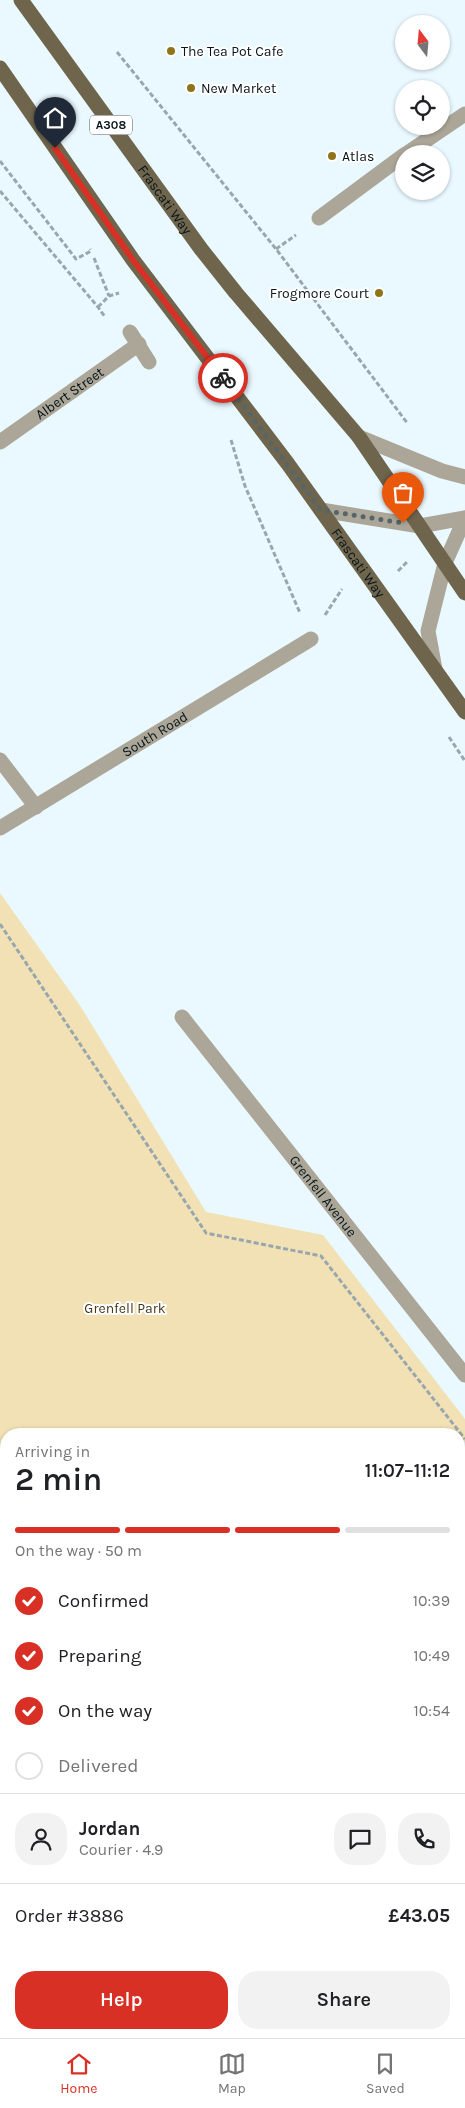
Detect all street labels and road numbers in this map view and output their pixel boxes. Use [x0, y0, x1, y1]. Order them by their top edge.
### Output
road number: A308 [90, 116, 132, 134]
street label: Frascati Way [134, 161, 196, 238]
street label: Albert Street [32, 363, 107, 423]
street label: Frascati Way [328, 525, 389, 601]
street label: South Road [119, 708, 191, 760]
street label: Grenfell Avenue [286, 1152, 361, 1240]

